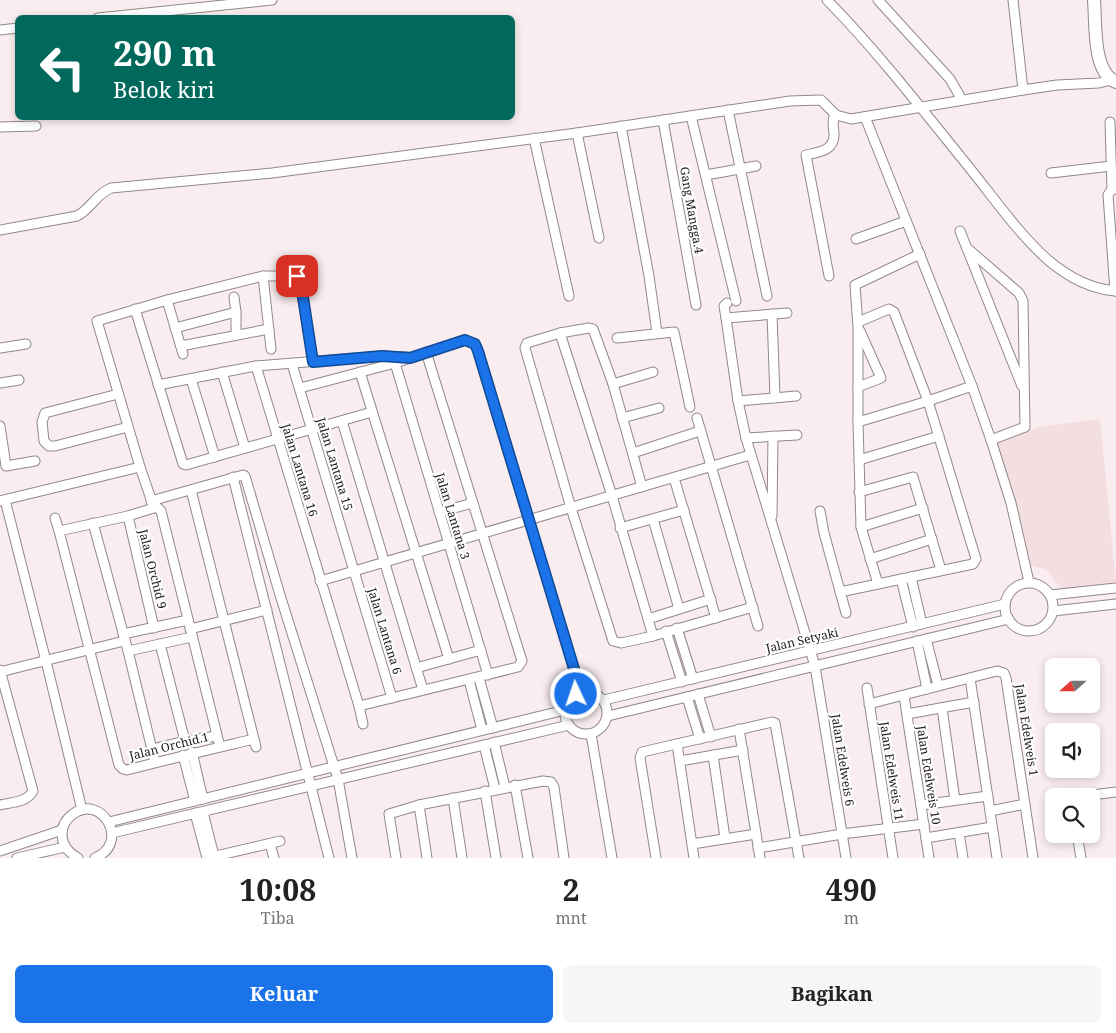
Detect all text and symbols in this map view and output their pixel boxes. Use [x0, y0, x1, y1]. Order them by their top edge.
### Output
text: 290 m [113, 29, 216, 76]
icon: left [30, 35, 95, 100]
text: Belok kiri [113, 74, 215, 104]
street label: Gang Mangga.4 [676, 165, 708, 255]
pin [276, 255, 318, 297]
icon: arrive [283, 262, 311, 290]
street label: Jalan Lantana 15 [312, 414, 357, 513]
street label: Jalan Lantana 16 [277, 420, 322, 519]
street label: Jalan Lantana 3 [431, 470, 474, 562]
street label: Jalan Orchid 9 [135, 526, 171, 611]
street label: Jalan Lantana 6 [363, 585, 406, 677]
street label: Jalan Setyaki [763, 623, 840, 657]
north arrow [1045, 658, 1100, 712]
map controls [1045, 658, 1100, 843]
position arrow [549, 667, 601, 719]
street label: Jalan Edelweis 1 [1011, 682, 1043, 777]
street label: Jalan Edelweis 6 [827, 712, 859, 808]
street label: Jalan Edelweis 11 [876, 719, 908, 822]
street label: Jalan Edelweis 10 [913, 723, 945, 826]
button: sound [1045, 723, 1100, 778]
street label: Jalan Orchid.1 [126, 728, 211, 764]
button: search [1045, 788, 1100, 843]
text: 10:08 [239, 869, 316, 910]
text: 2 [563, 869, 580, 910]
text: 490 [826, 869, 877, 910]
text: Tiba [261, 907, 295, 929]
text: mnt [555, 907, 587, 929]
text: m [844, 907, 859, 929]
button: Keluar [15, 965, 553, 1023]
button: Bagikan [563, 965, 1101, 1023]

